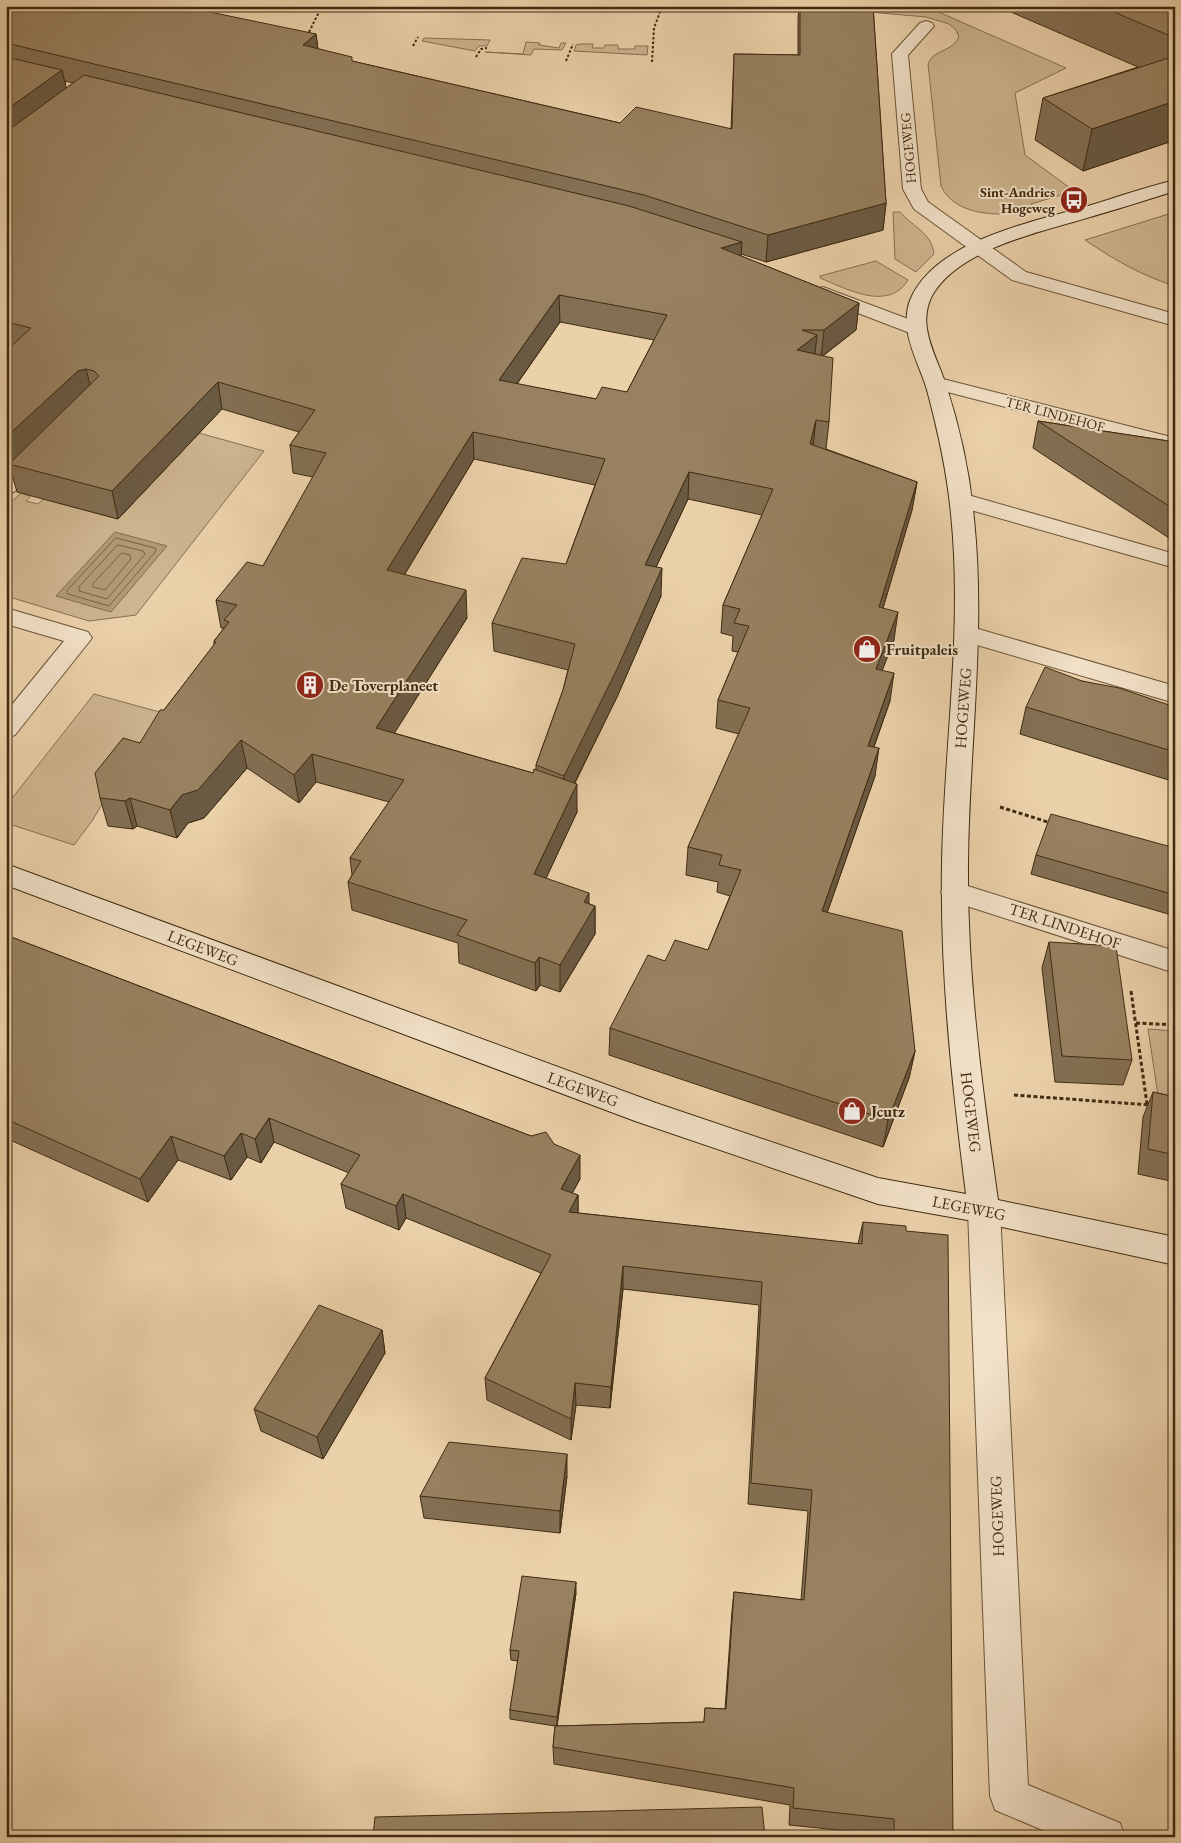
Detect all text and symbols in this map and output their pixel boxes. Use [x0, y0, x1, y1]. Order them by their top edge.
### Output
street label: HOGEWEG [896, 112, 920, 184]
place label: Sint-Andries Hogeweg [980, 183, 1056, 217]
bus stop icon: Sint-Andries Hogeweg [1059, 185, 1089, 215]
street label: TER LINDEHOF [1004, 392, 1106, 436]
shop icon: Fruitpaleis [852, 634, 882, 664]
place label: Fruitpaleis [886, 639, 958, 660]
street label: HOGEWEG [950, 666, 976, 749]
building icon: De Toverplaneet [295, 670, 325, 700]
place label: De Toverplaneet [329, 675, 438, 696]
street label: TER LINDEHOF [1006, 898, 1124, 954]
street label: LEGEWEG [165, 925, 242, 971]
street label: LEGEWEG [544, 1066, 622, 1112]
street label: HOGEWEG [956, 1070, 986, 1154]
shop icon: Jcutz [837, 1096, 867, 1126]
place label: Jcutz [869, 1101, 905, 1122]
street label: LEGEWEG [930, 1191, 1008, 1225]
street label: HOGEWEG [985, 1475, 1009, 1557]

